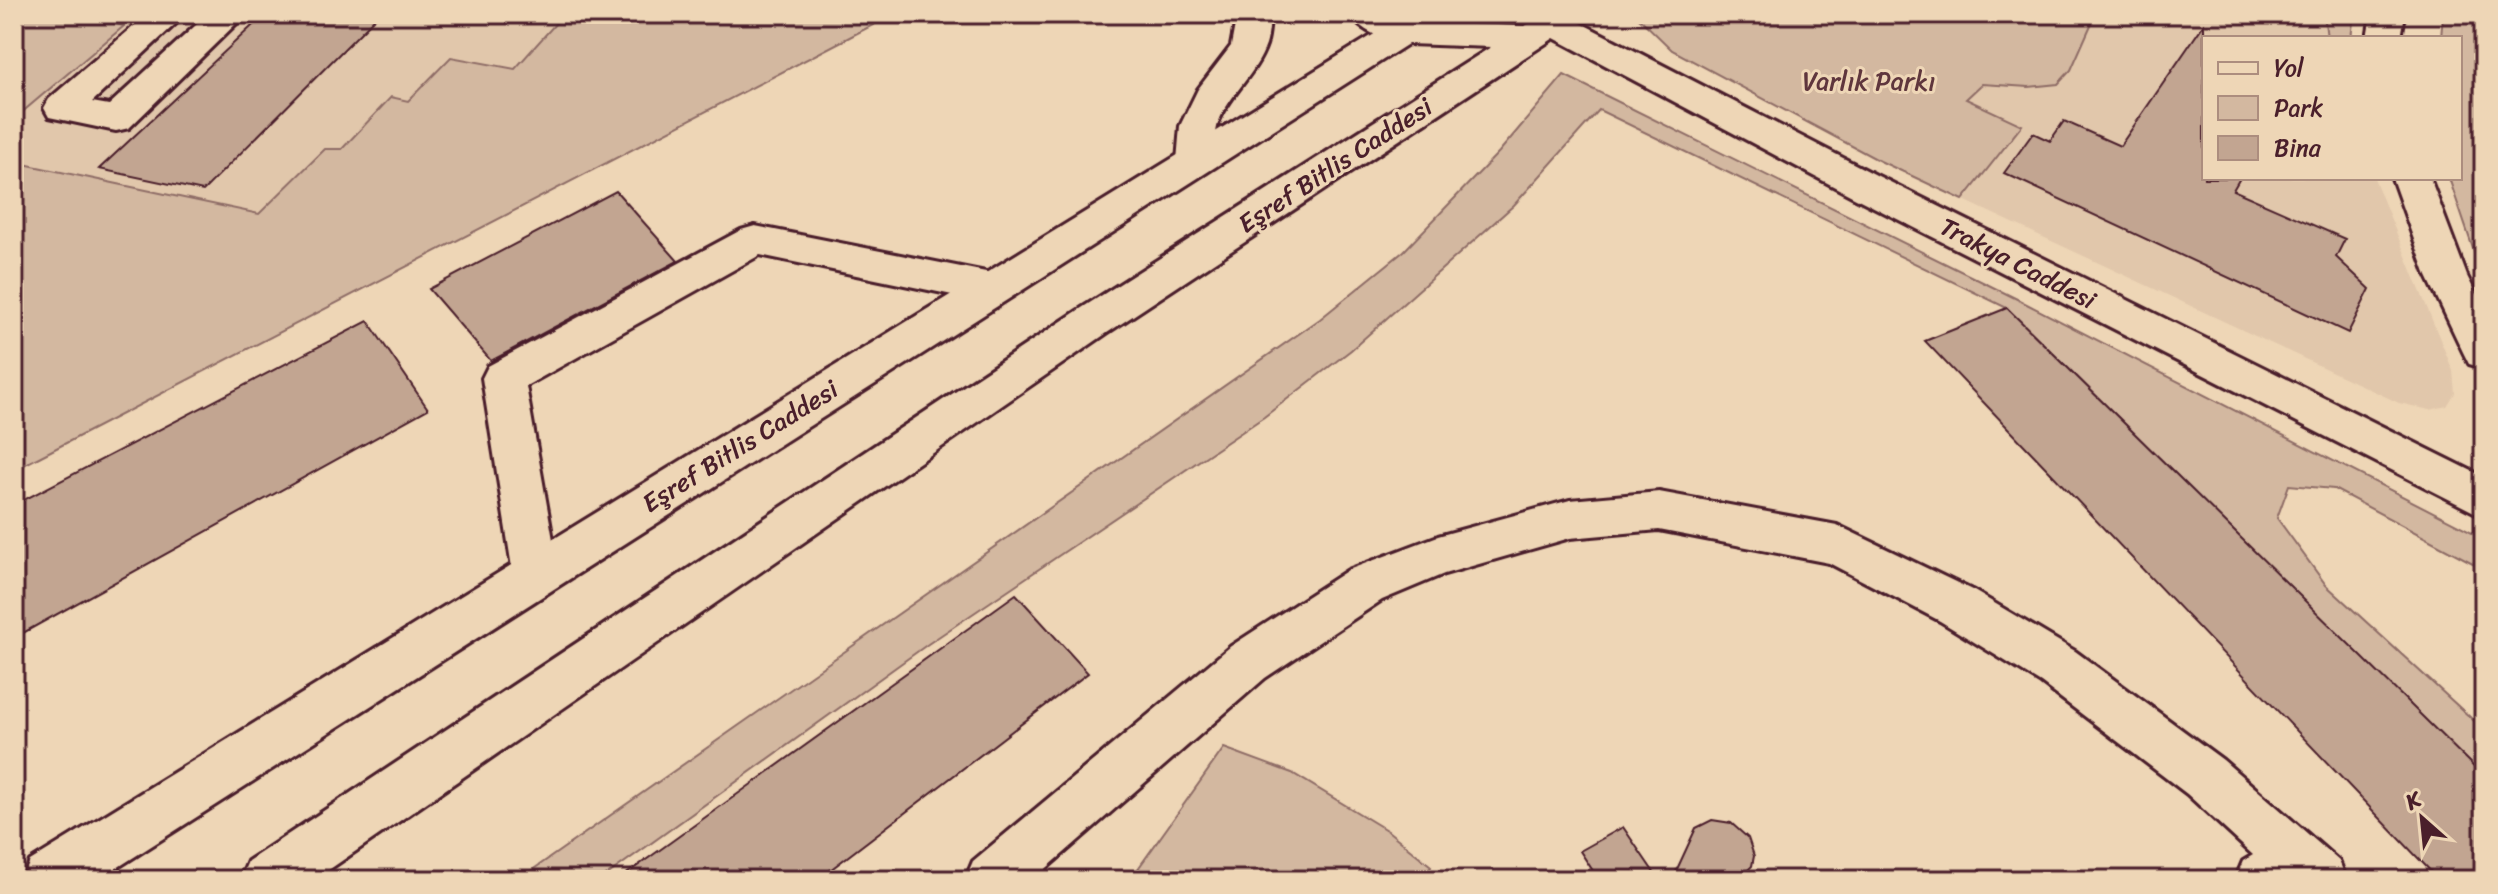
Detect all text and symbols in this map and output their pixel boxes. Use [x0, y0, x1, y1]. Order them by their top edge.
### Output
legend [2202, 36, 2462, 180]
text: Yol [2274, 47, 2305, 89]
park label: Varlık Parkı [1803, 58, 1935, 104]
street label: Eşref Bitlis Caddesi [1228, 84, 1443, 246]
text: Park [2274, 87, 2323, 129]
text: Bina [2274, 127, 2322, 169]
street label: Trakya Caddesi [1932, 204, 2105, 323]
street label: Eşref Bitlis Caddesi [632, 366, 848, 525]
north arrow [2382, 778, 2462, 858]
text: K [2397, 779, 2429, 821]

